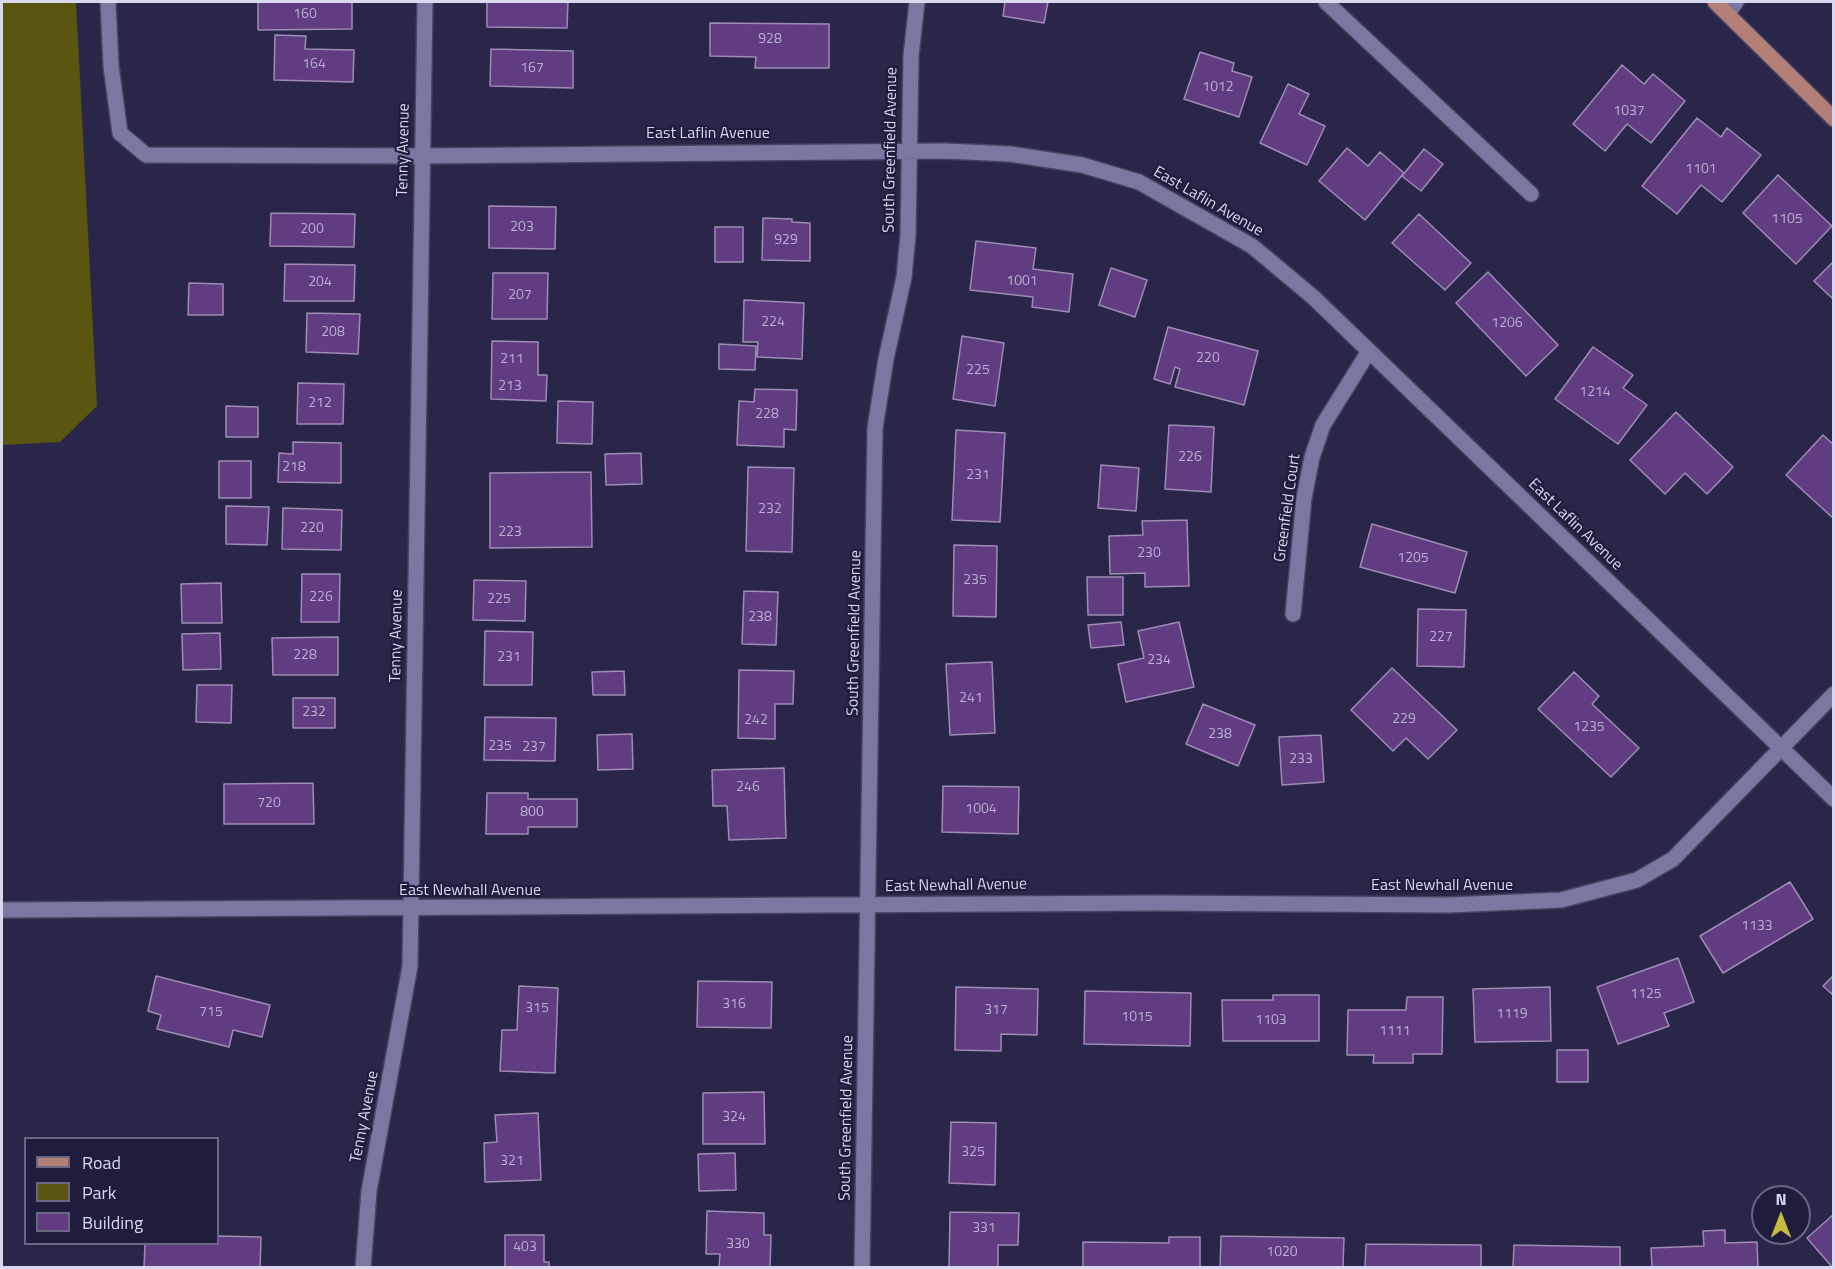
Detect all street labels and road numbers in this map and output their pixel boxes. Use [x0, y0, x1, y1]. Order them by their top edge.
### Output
street label: South Greenfield Avenue [880, 67, 902, 233]
street label: Tenny Avenue [394, 103, 414, 197]
street label: East Laflin Avenue [646, 124, 770, 144]
street label: East Laflin Avenue [1150, 163, 1266, 241]
street label: Greenfield Court [1271, 453, 1305, 563]
street label: East Laflin Avenue [1524, 475, 1626, 575]
street label: South Greenfield Avenue [844, 550, 866, 716]
street label: Tenny Avenue [387, 589, 407, 683]
street label: East Newhall Avenue [885, 875, 1027, 897]
street label: East Newhall Avenue [1371, 876, 1513, 896]
street label: East Newhall Avenue [399, 881, 541, 901]
street label: South Greenfield Avenue [836, 1035, 858, 1201]
street label: Tenny Avenue [347, 1069, 383, 1165]

